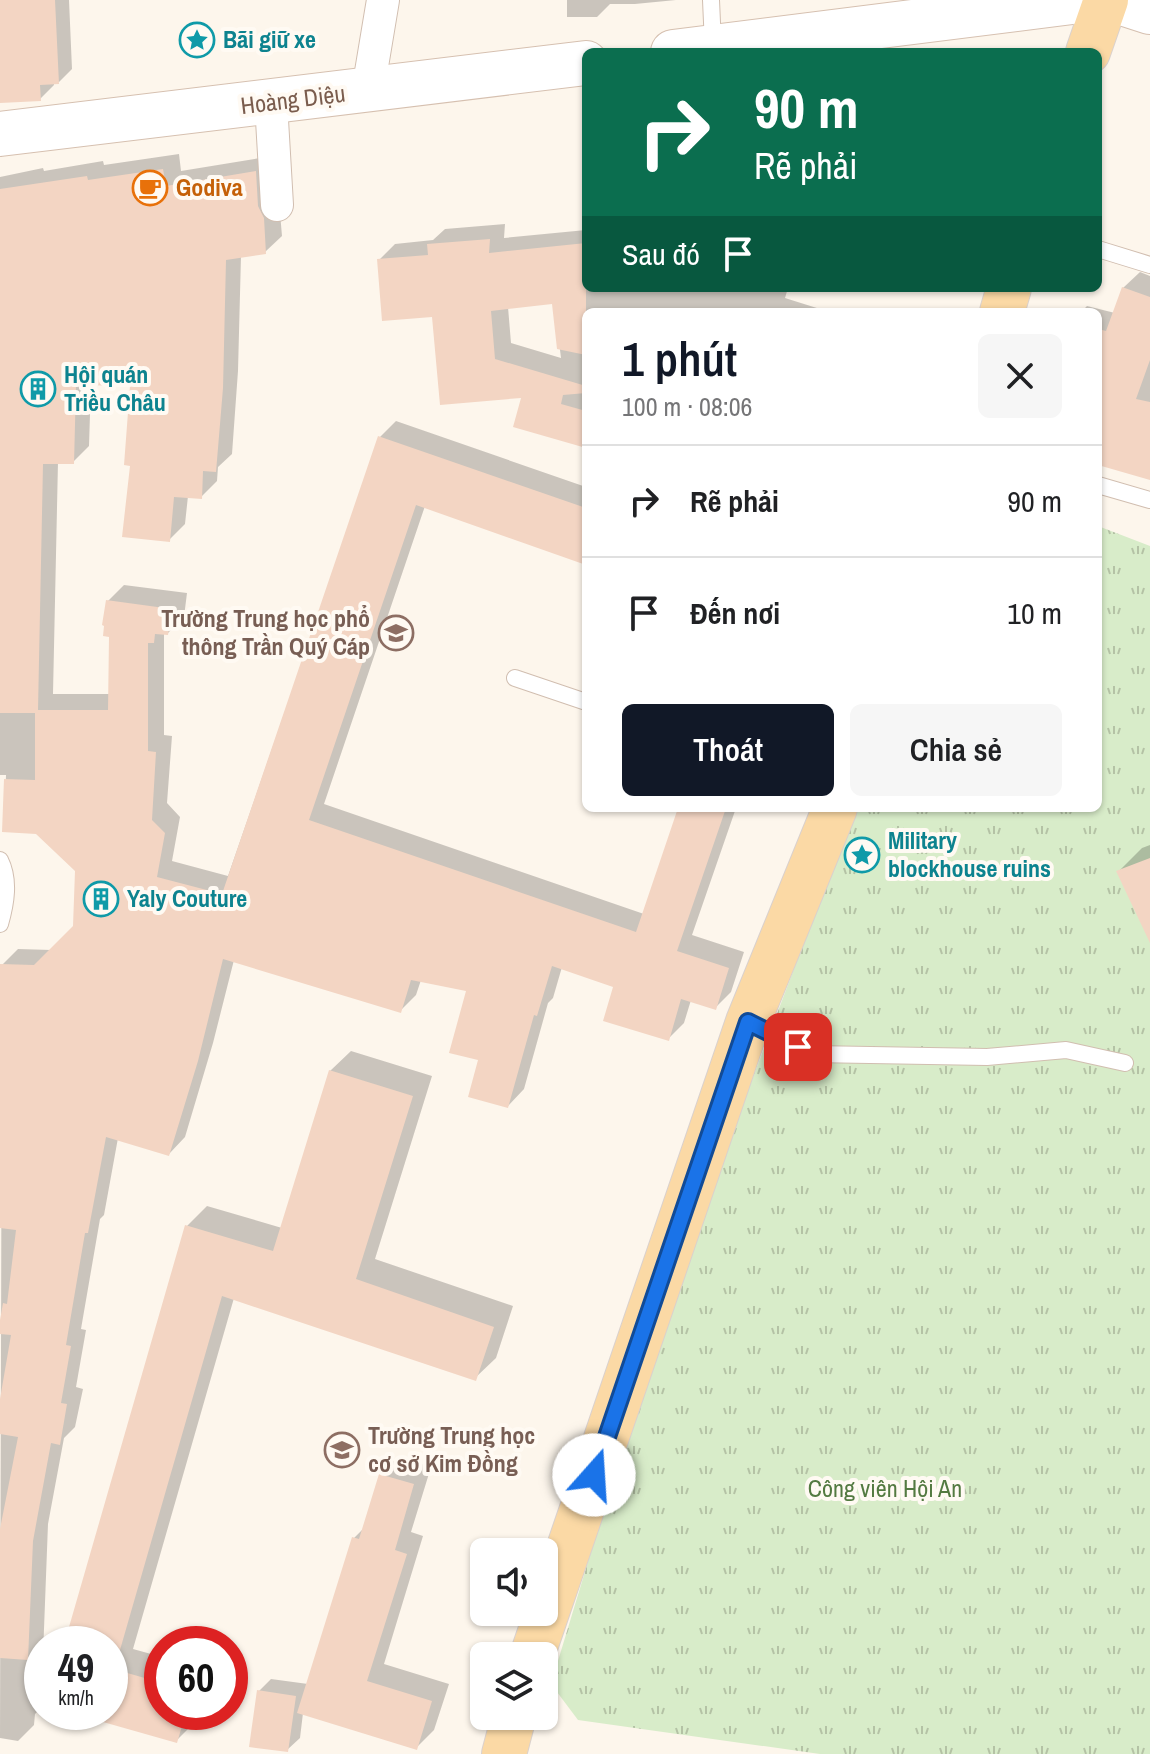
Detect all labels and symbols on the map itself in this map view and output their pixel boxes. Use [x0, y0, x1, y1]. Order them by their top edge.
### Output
place icon: Bãi giữ xe [178, 21, 216, 59]
place label: Bãi giữ xe [223, 23, 316, 55]
street label: Hoàng Diệu [239, 77, 347, 121]
cafe icon: Godiva [131, 169, 169, 207]
place label: Godiva [176, 171, 243, 203]
place label: Hội quán Triều Châu [64, 358, 166, 418]
building icon: Hội quán Triều Châu [19, 370, 57, 408]
place label: Trường Trung học phổ thông Trần Quý Cáp [161, 602, 370, 662]
school or university icon: Trường Trung học phổ thông Trần Quý Cáp [377, 614, 415, 652]
place label: Military blockhouse ruins [888, 824, 1051, 884]
place icon: Military blockhouse ruins [843, 836, 881, 874]
building icon: Yaly Couture [82, 880, 120, 918]
place label: Yaly Couture [127, 882, 247, 914]
pin [764, 1013, 832, 1081]
place label: Trường Trung học cơ sở Kim Đồng [368, 1419, 535, 1479]
school or university icon: Trường Trung học cơ sở Kim Đồng [323, 1431, 361, 1469]
position arrow [552, 1433, 636, 1517]
park label: Công viên Hội An [808, 1472, 962, 1504]
speed limit sign: 60 [144, 1626, 248, 1730]

